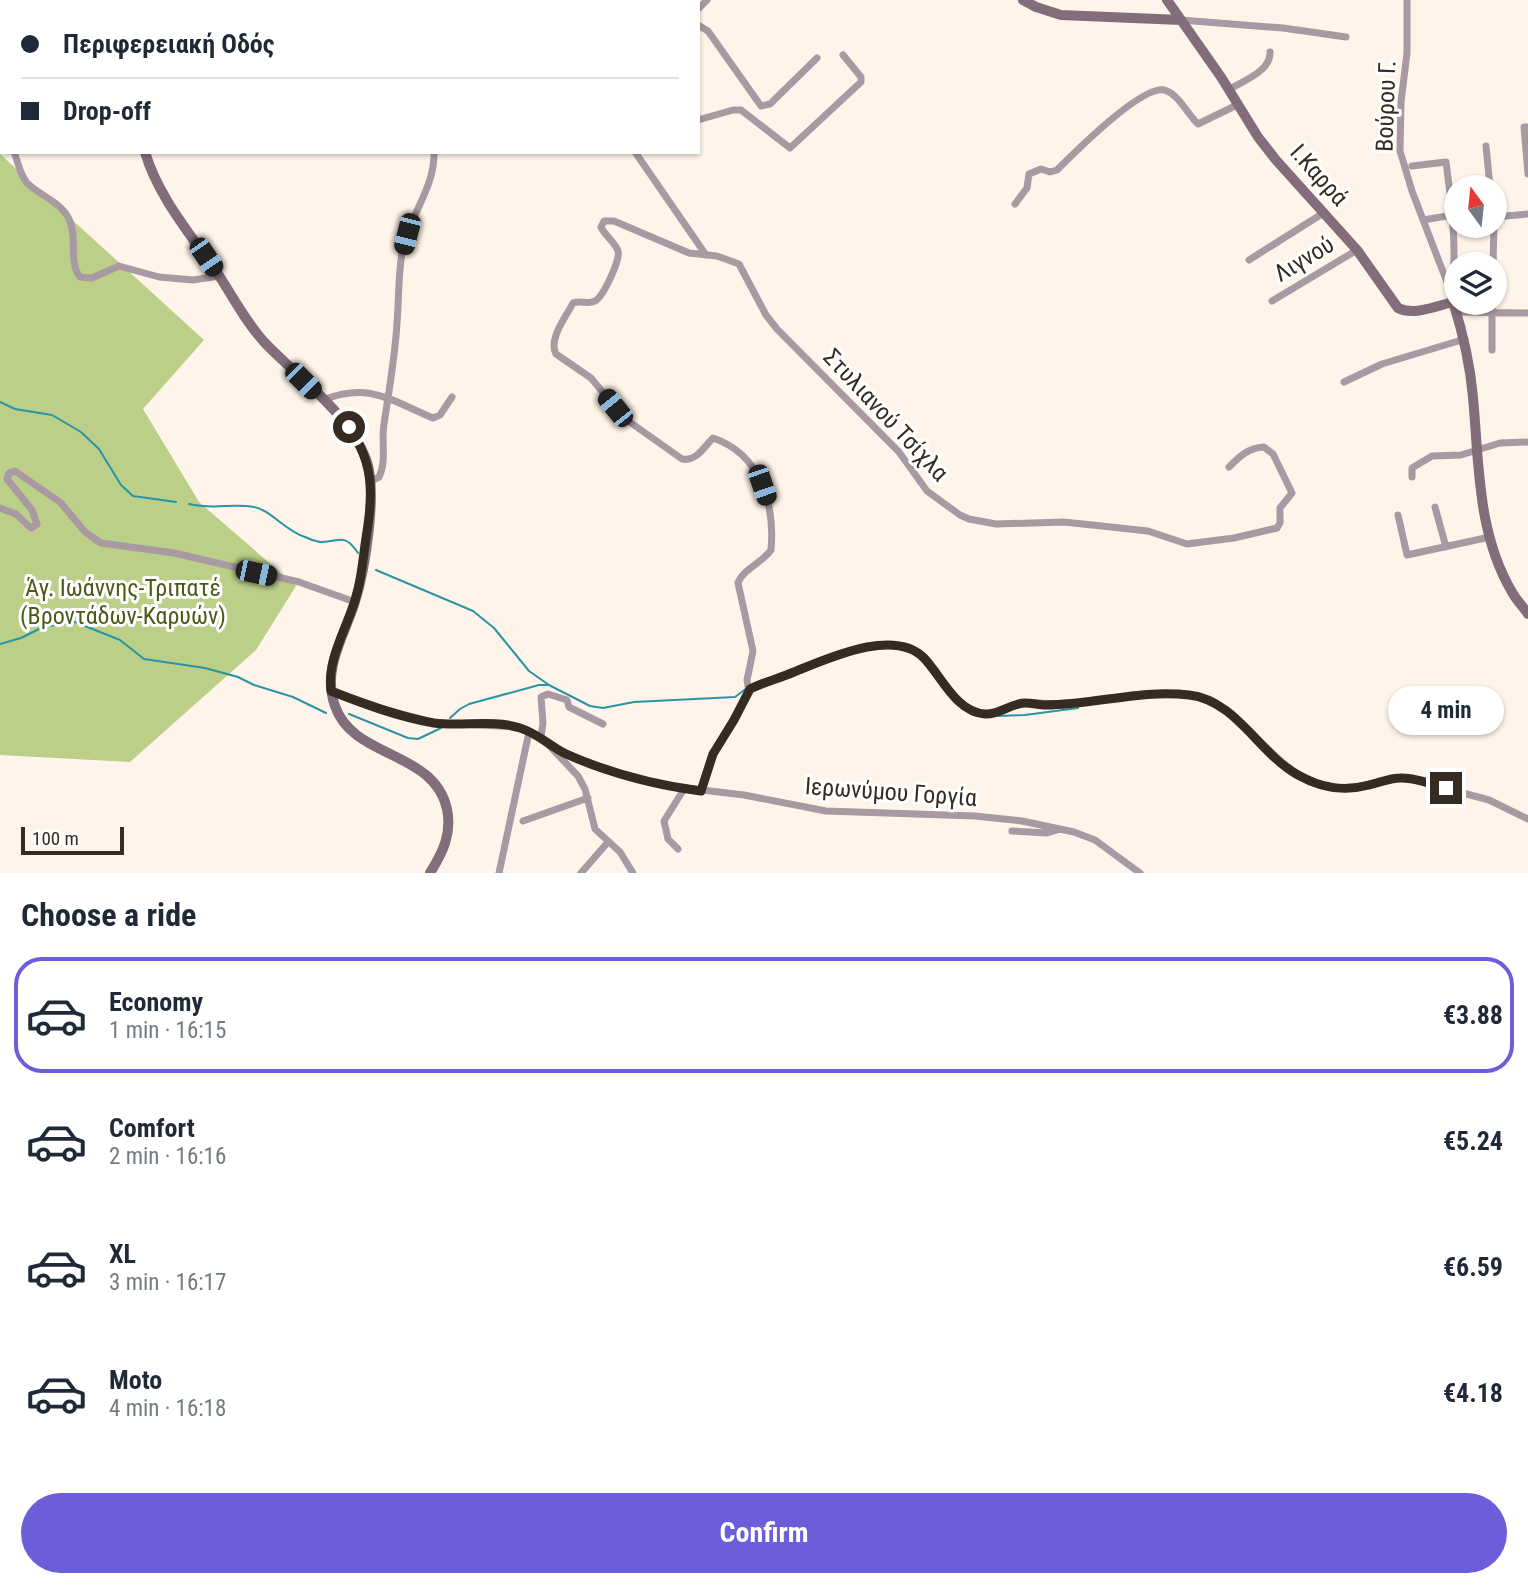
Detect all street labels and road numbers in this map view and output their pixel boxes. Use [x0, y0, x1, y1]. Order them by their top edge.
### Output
street label: Βούρου Γ. [1370, 60, 1402, 152]
street label: Ι.Καρρά [1284, 139, 1354, 212]
street label: Λιγνού [1269, 230, 1339, 288]
street label: Στυλιανού Τσίχλα [818, 343, 954, 487]
street label: Ιερωνύμου Γοργία [804, 772, 978, 812]

